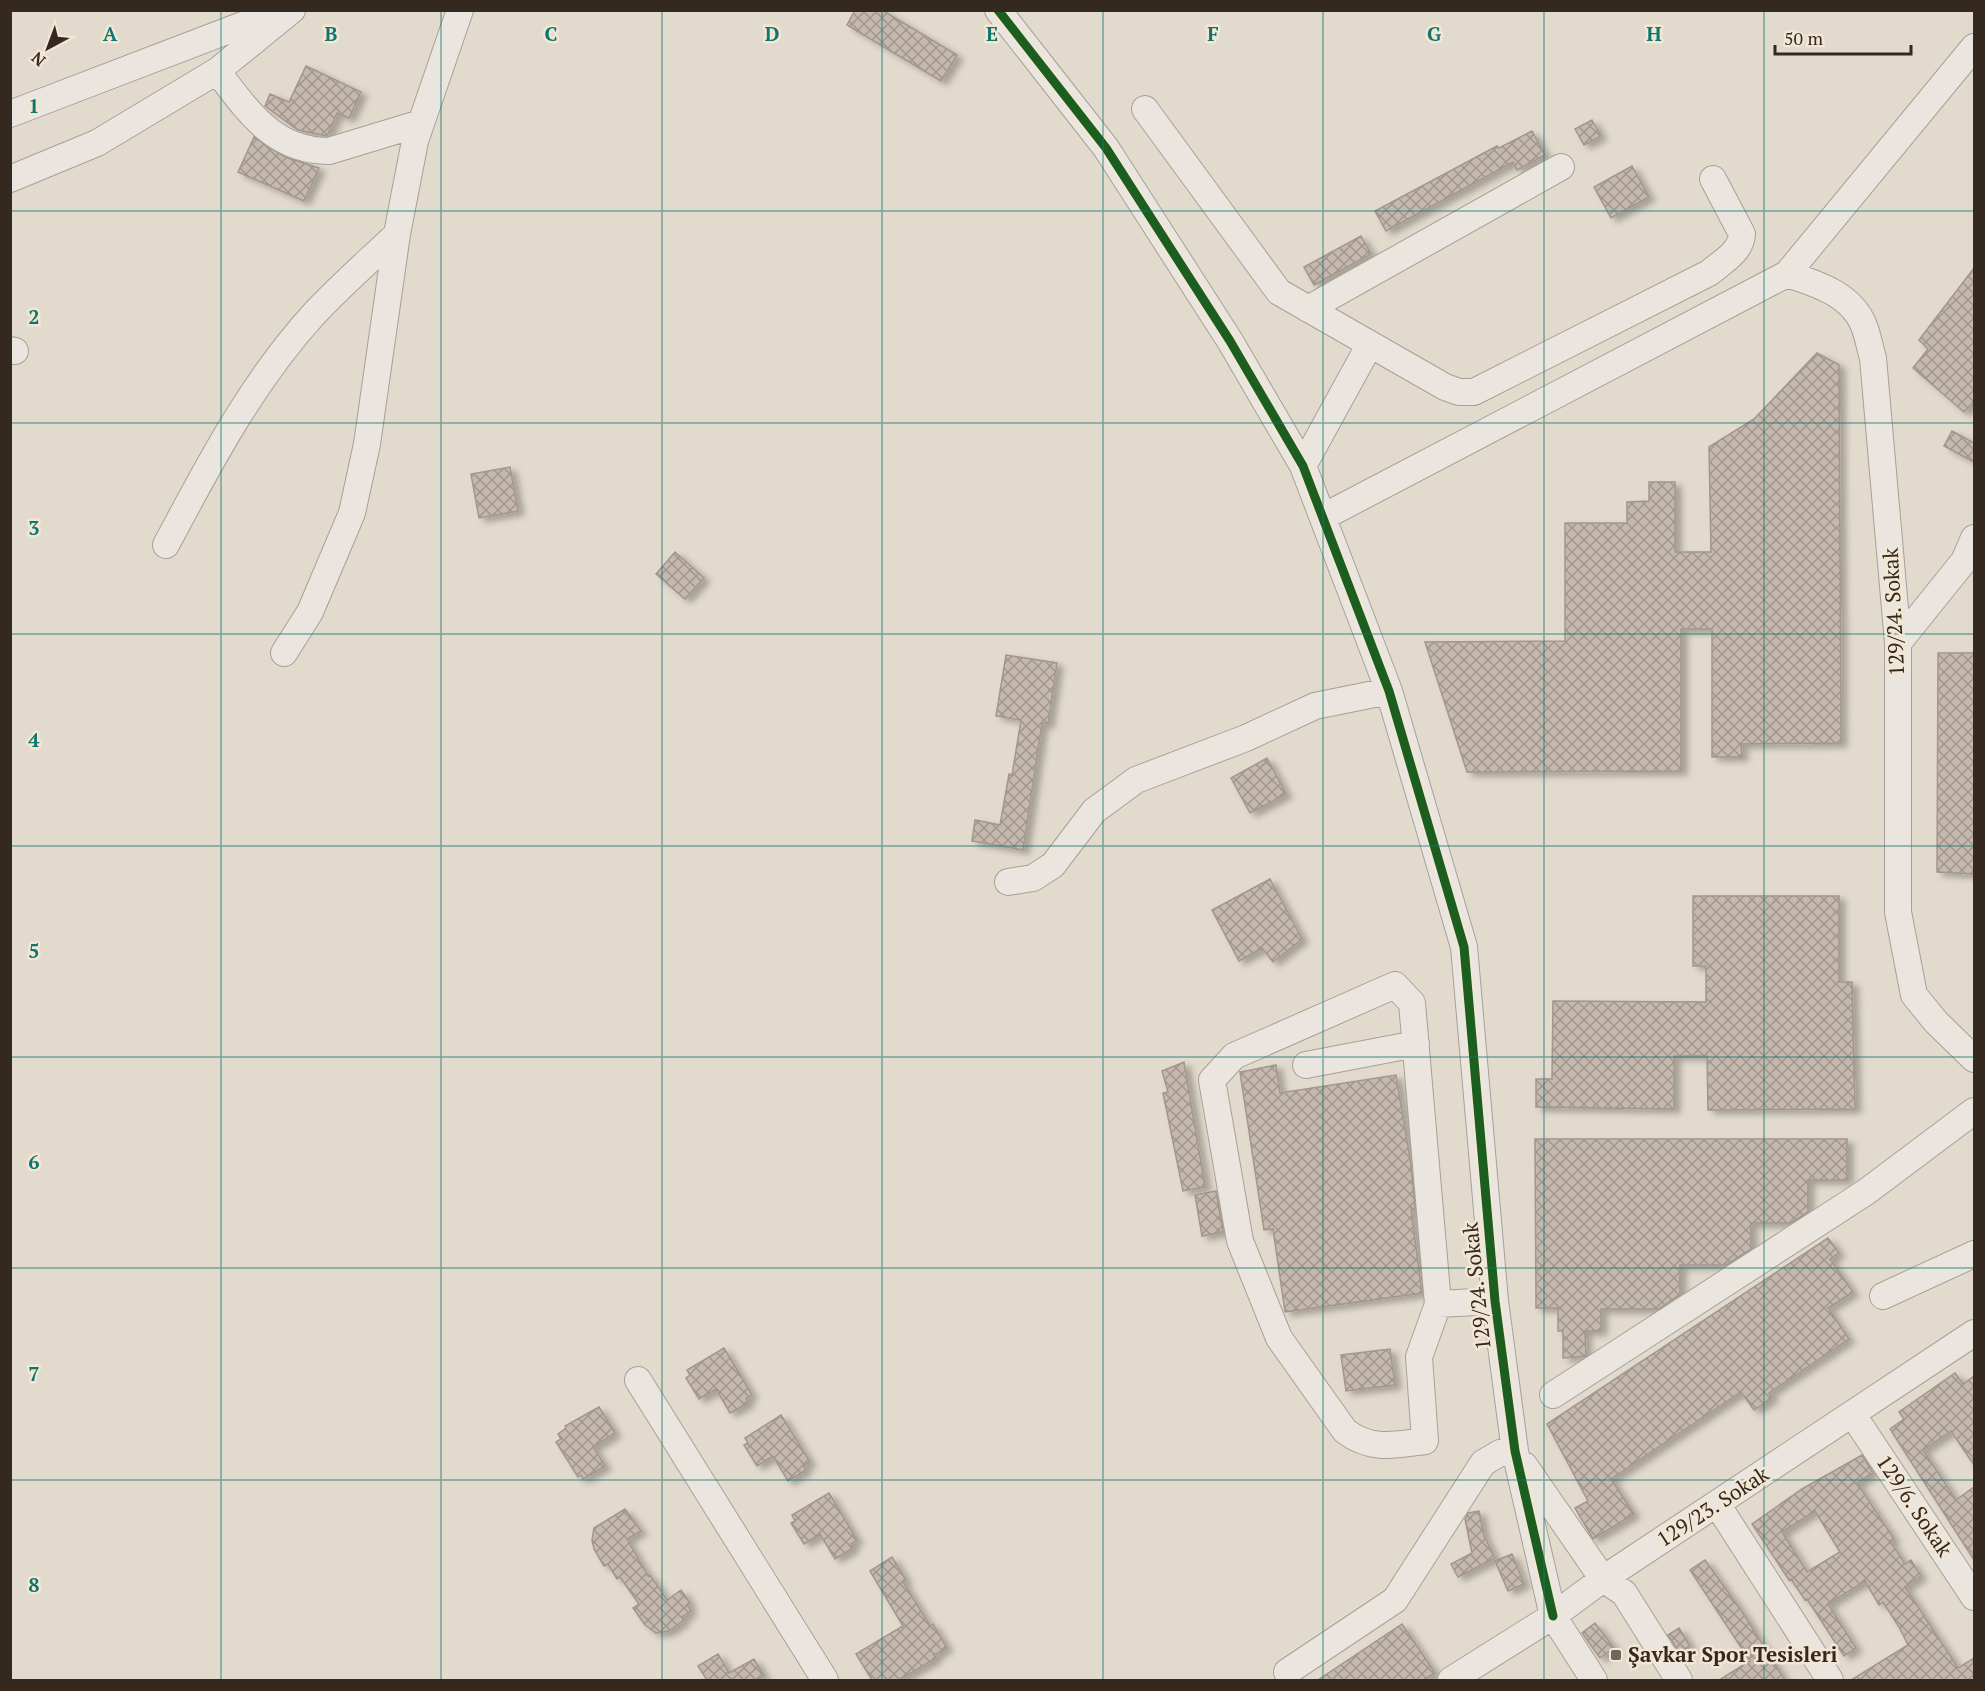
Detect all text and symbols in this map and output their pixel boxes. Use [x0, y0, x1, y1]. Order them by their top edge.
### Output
north arrow [18, 18, 78, 78]
scale bar [1775, 18, 1912, 56]
text: A [103, 20, 118, 47]
text: B [325, 20, 338, 47]
text: C [544, 20, 558, 47]
text: D [765, 20, 779, 47]
text: E [986, 20, 998, 47]
text: F [1207, 20, 1219, 47]
text: G [1427, 20, 1441, 47]
text: H [1646, 20, 1662, 47]
text: 50 m [1784, 26, 1824, 50]
text: N [26, 47, 50, 72]
text: 1 [28, 92, 40, 119]
text: 2 [28, 303, 40, 330]
text: 3 [28, 514, 40, 541]
street label: 129/24. Sokak [1876, 547, 1910, 677]
text: 4 [28, 726, 40, 753]
text: 5 [28, 937, 40, 964]
text: 6 [28, 1148, 40, 1175]
street label: 129/24. Sokak [1455, 1221, 1497, 1351]
text: 7 [28, 1360, 40, 1387]
street label: 129/6. Sokak [1870, 1449, 1959, 1562]
street label: 129/23. Sokak [1651, 1459, 1774, 1553]
text: 8 [28, 1571, 40, 1598]
place label: Şavkar Spor Tesisleri [1628, 1640, 1837, 1668]
marker: Şavkar Spor Tesisleri [1609, 1648, 1623, 1662]

